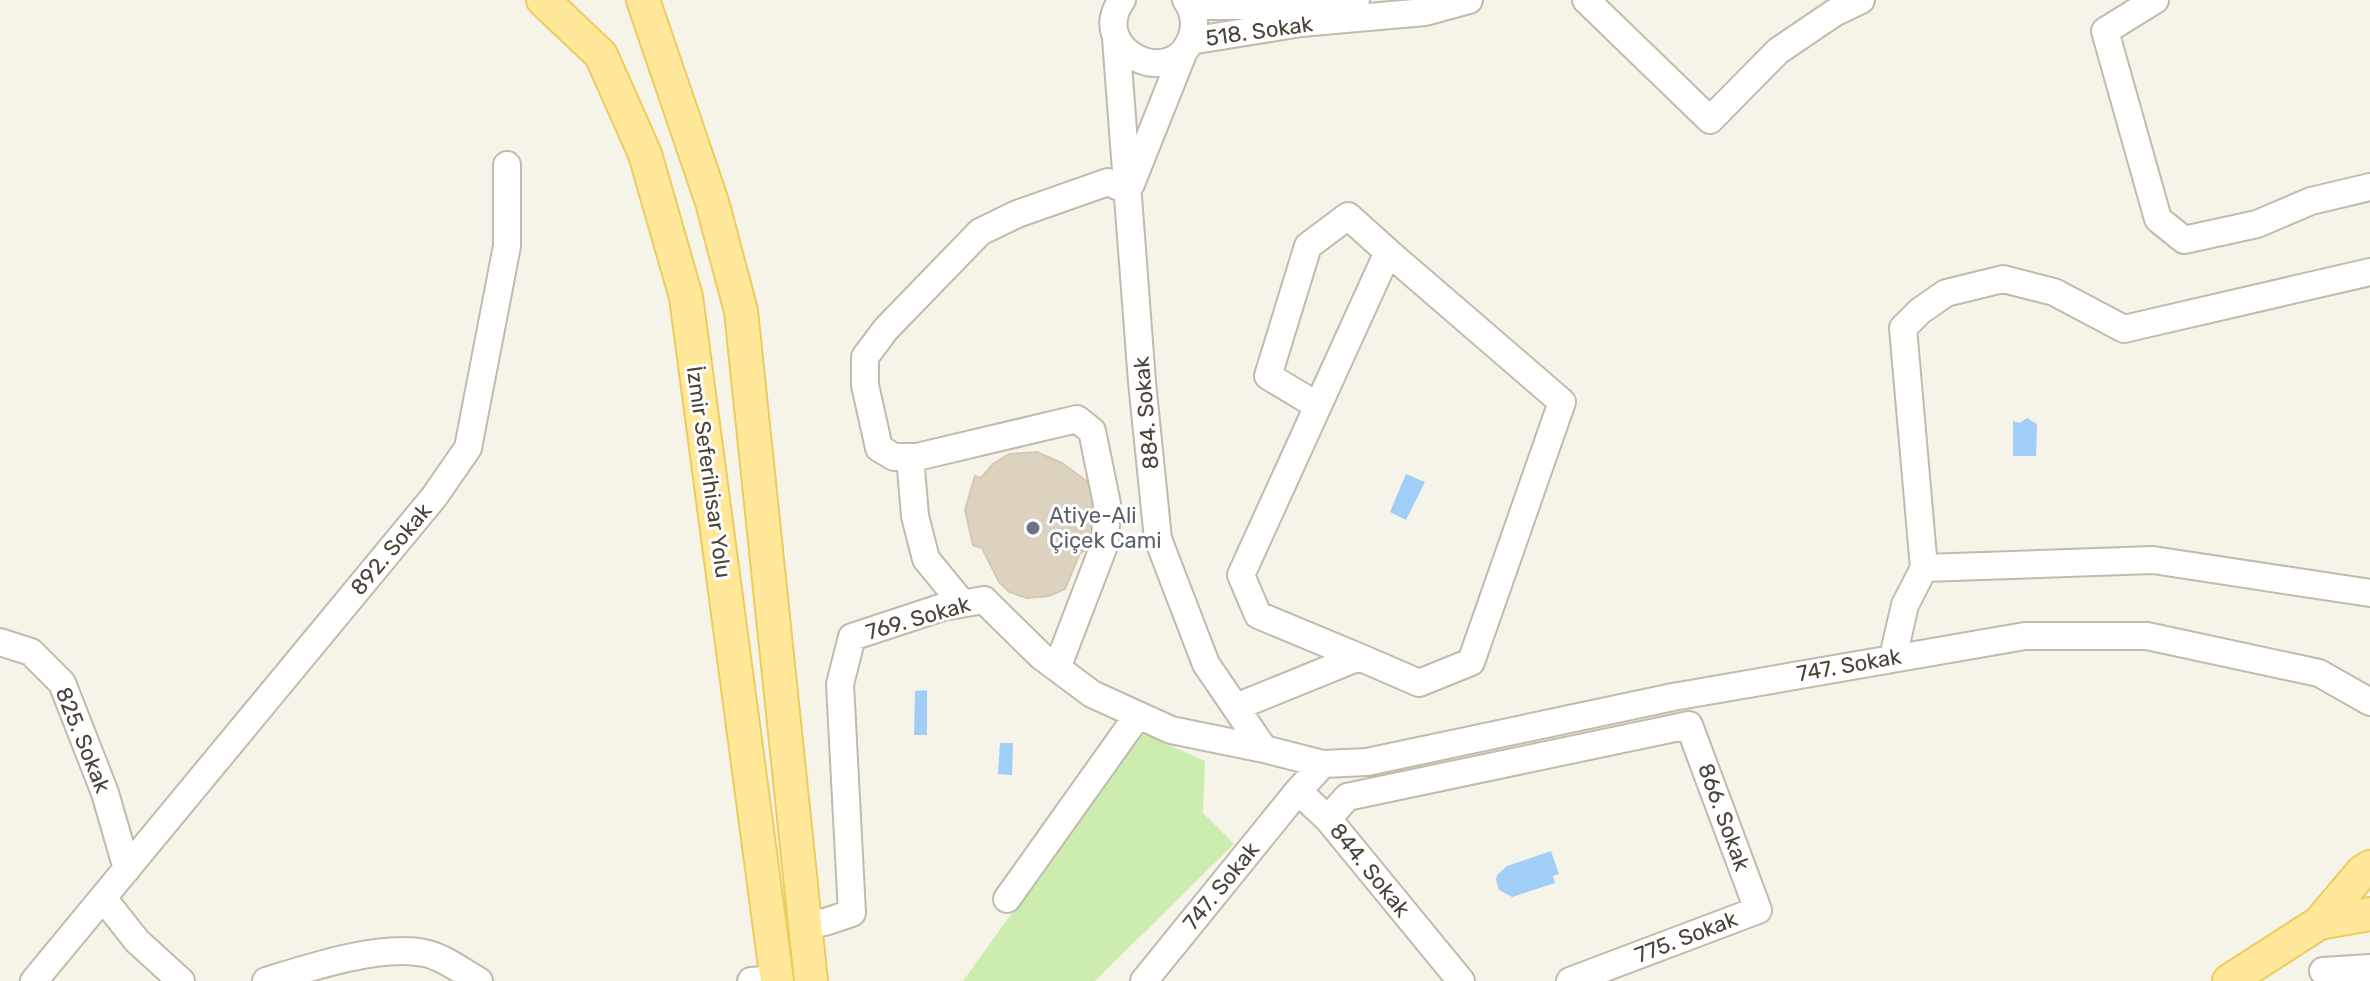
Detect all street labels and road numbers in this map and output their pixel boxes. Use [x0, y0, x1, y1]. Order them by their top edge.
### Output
street label: 518. Sokak [1204, 10, 1315, 52]
street label: 884. Sokak [1128, 355, 1164, 471]
street label: İzmir Seferihisar Yolu [681, 364, 737, 580]
street label: 892. Sokak [345, 497, 438, 601]
street label: 769. Sokak [863, 590, 974, 646]
street label: 747. Sokak [1795, 642, 1904, 687]
street label: 825. Sokak [50, 683, 117, 797]
street label: 866. Sokak [1692, 760, 1756, 875]
street label: 844. Sokak [1324, 818, 1416, 923]
street label: 747. Sokak [1177, 836, 1265, 936]
street label: 775. Sokak [1631, 905, 1742, 969]

